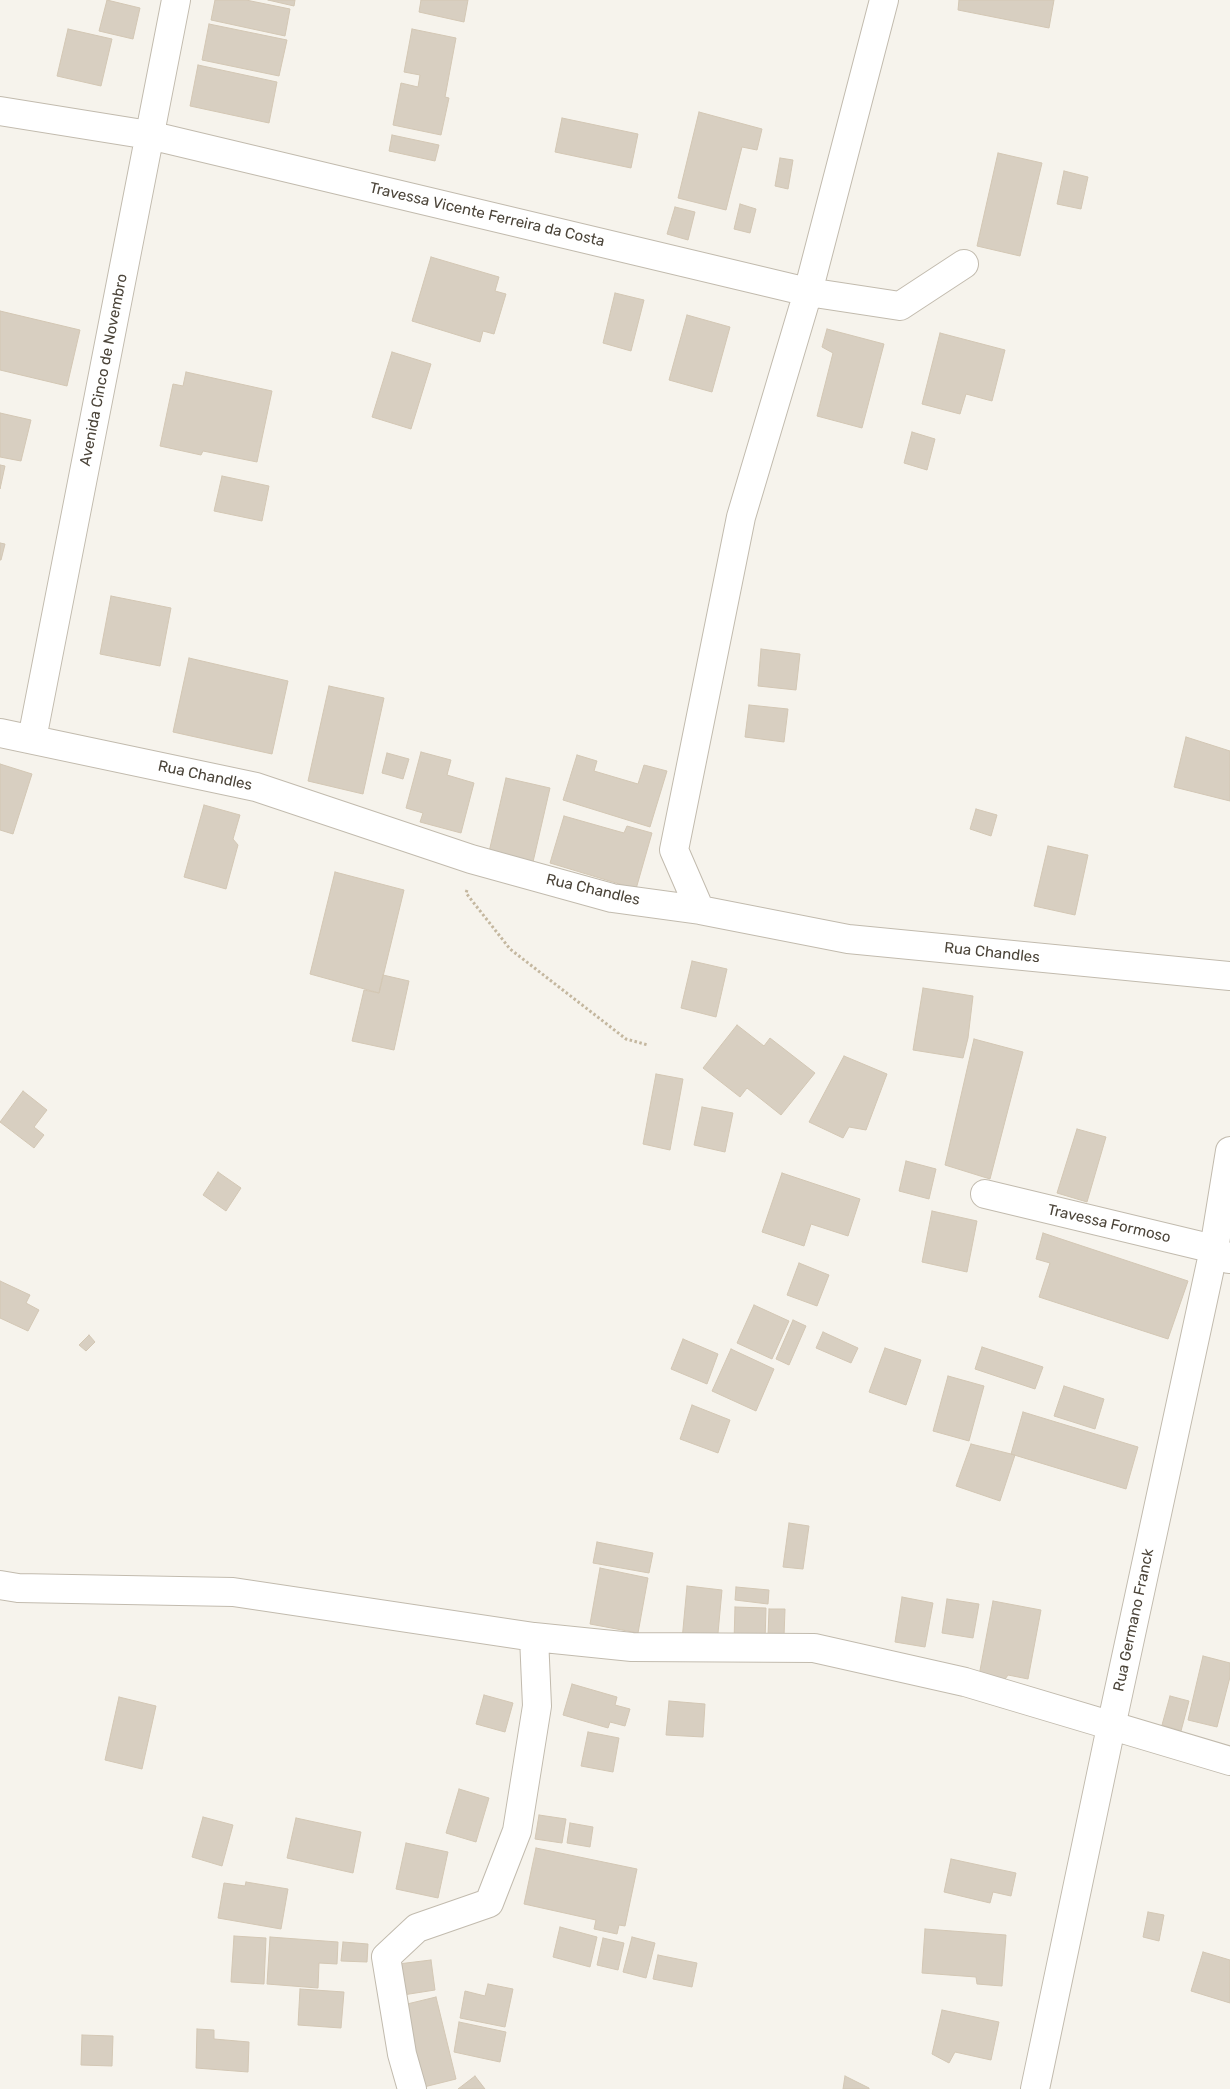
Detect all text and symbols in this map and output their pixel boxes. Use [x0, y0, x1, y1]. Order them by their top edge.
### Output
street label: Travessa Vicente Ferreira da Costa [368, 179, 606, 251]
street label: Avenida Cinco de Novembro [77, 272, 131, 468]
street label: Rua Chandles [156, 757, 254, 795]
street label: Rua Chandles [544, 870, 642, 910]
street label: Rua Chandles [943, 939, 1041, 967]
street label: Travessa Formoso [1046, 1201, 1172, 1247]
street label: Rua Germano Franck [1110, 1547, 1158, 1693]

